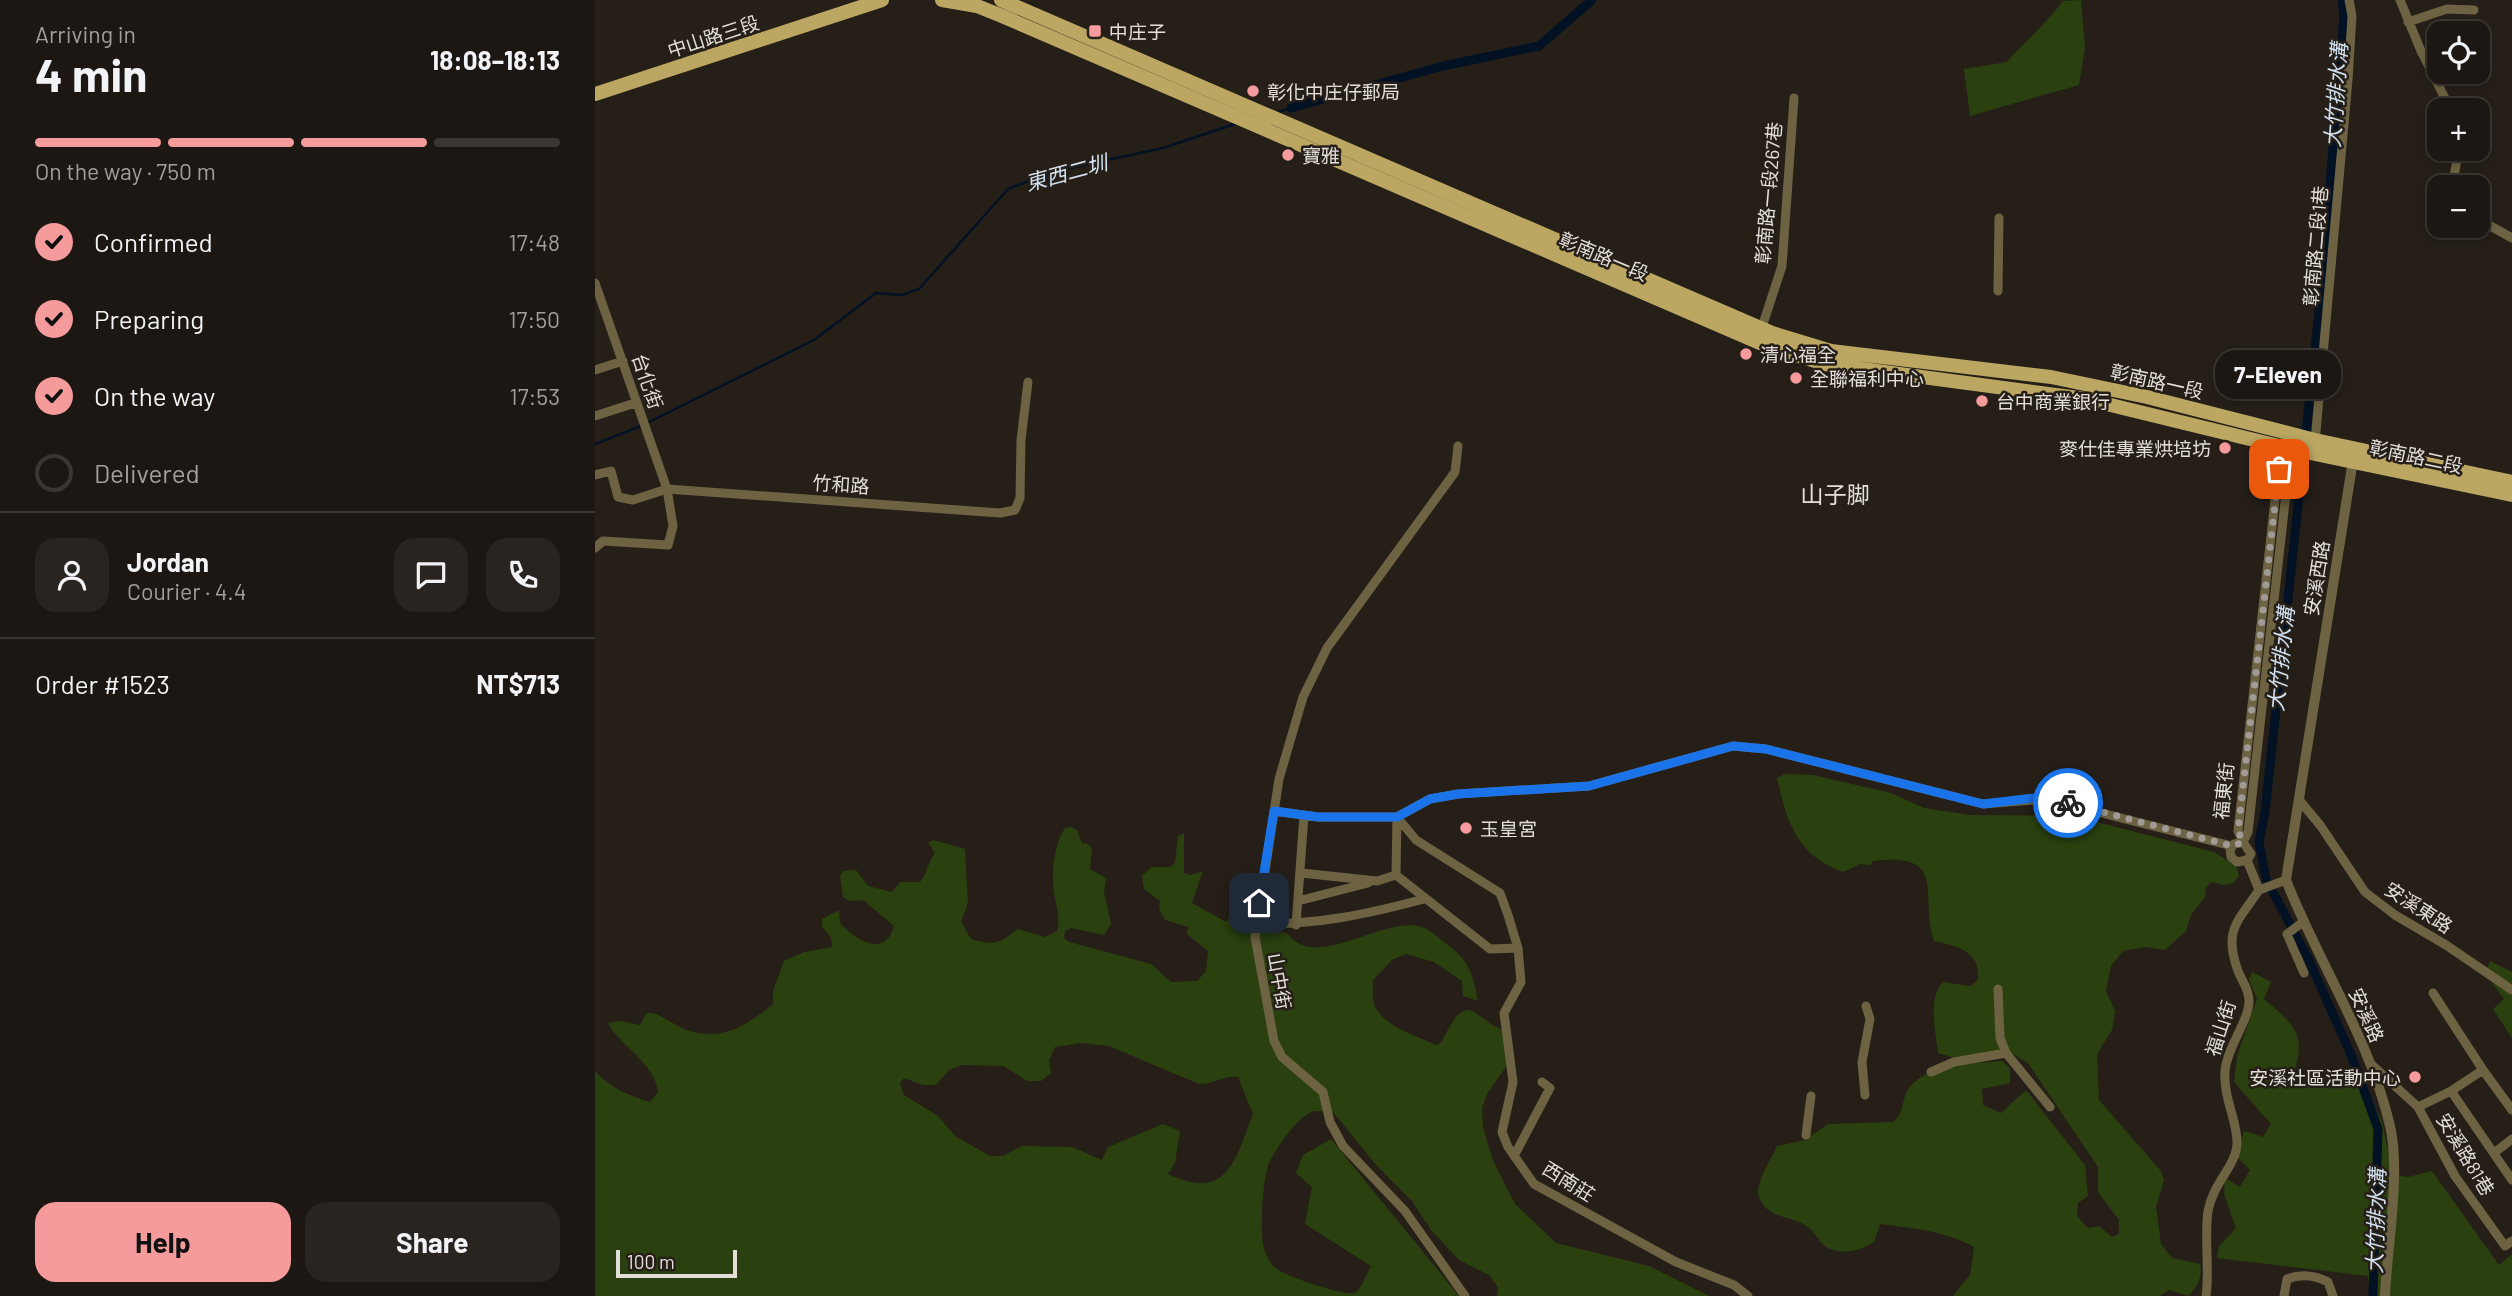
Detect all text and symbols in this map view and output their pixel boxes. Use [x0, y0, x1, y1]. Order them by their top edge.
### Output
street label: 中山路三段 [664, 10, 762, 62]
text: Arriving in [35, 20, 136, 48]
place label: 中庄子 [1109, 20, 1166, 43]
map controls [2427, 21, 2490, 238]
button: locate [2427, 21, 2490, 84]
marker: 中庄子 [1087, 23, 1103, 39]
water label: 大竹排水溝 [2319, 39, 2351, 148]
text: 18:08–18:13 [430, 44, 560, 75]
text: 4 min [35, 46, 147, 101]
place label: 彰化中庄仔郵局 [1267, 80, 1400, 103]
marker: 彰化中庄仔郵局 [1245, 83, 1261, 99]
button: + [2427, 98, 2490, 161]
street label: 彰南路一段267巷 [1750, 121, 1786, 265]
place label: 寶雅 [1302, 144, 1340, 167]
marker: 寶雅 [1280, 147, 1296, 163]
water label: 東西二圳 [1022, 148, 1113, 195]
text: On the way · 750 m [35, 157, 216, 185]
button: − [2427, 175, 2490, 238]
street label: 彰南路二段1巷 [2298, 185, 2332, 307]
icon: check [35, 223, 73, 261]
text: Confirmed [94, 226, 213, 257]
street label: 彰南路一段 [1556, 227, 1652, 285]
text: 17:48 [509, 228, 560, 256]
icon: check [35, 300, 73, 338]
text: Preparing [94, 303, 204, 334]
text: 17:50 [508, 305, 560, 333]
place label: 清心福全 [1760, 343, 1836, 366]
marker: 清心福全 [1738, 346, 1754, 362]
street label: 台化街 [628, 350, 668, 412]
callout: 7-Eleven [2216, 350, 2342, 399]
street label: 彰南路一段 [2108, 359, 2206, 403]
text: 7-Eleven [2234, 360, 2322, 388]
place label: 全聯福利中心 [1810, 367, 1924, 390]
marker: 全聯福利中心 [1788, 370, 1804, 386]
icon: check [35, 377, 73, 415]
text: On the way [94, 380, 215, 411]
text: 17:53 [510, 382, 560, 410]
place label: 台中商業銀行 [1996, 390, 2110, 413]
marker: 台中商業銀行 [1974, 393, 1990, 409]
street label: 彰南路二段 [2367, 435, 2465, 477]
place label: 麥仕佳專業烘培坊 [2059, 437, 2211, 460]
pin [2249, 439, 2309, 499]
marker: 麥仕佳專業烘培坊 [2217, 440, 2233, 456]
icon: bag [2260, 450, 2298, 488]
text: Delivered [94, 457, 200, 488]
street label: 竹和路 [812, 471, 870, 497]
district label: 山子脚 [1801, 480, 1870, 508]
button: person [35, 538, 109, 612]
button: chat [394, 538, 468, 612]
button: phone [486, 538, 560, 612]
street label: 安溪西路 [2299, 539, 2333, 617]
text: Jordan [127, 546, 209, 577]
text: Courier · 4.4 [127, 577, 246, 605]
water label: 大竹排水溝 [2262, 602, 2298, 713]
text: Order #1523 [35, 668, 170, 699]
text: NT$713 [476, 668, 560, 699]
street label: 福東街 [2209, 761, 2237, 821]
courier [2033, 768, 2103, 838]
icon: bike [2049, 784, 2087, 822]
place label: 玉皇宮 [1480, 817, 1537, 840]
marker: 玉皇宮 [1458, 820, 1474, 836]
pin [1229, 873, 1289, 933]
street label: 安溪東路 [2381, 877, 2457, 937]
icon: home [1240, 884, 1278, 922]
street label: 山中街 [1264, 951, 1296, 1011]
street label: 安溪路 [2345, 984, 2389, 1046]
street label: 福山街 [2200, 997, 2240, 1059]
place label: 安溪社區活動中心 [2249, 1066, 2401, 1089]
marker: 安溪社區活動中心 [2407, 1069, 2423, 1085]
street label: 安溪路81巷 [2432, 1109, 2500, 1199]
street label: 西南莊 [1539, 1156, 1599, 1206]
water label: 大竹排水溝 [2361, 1165, 2389, 1274]
button: Help [35, 1202, 291, 1282]
button: Share [305, 1202, 560, 1282]
scale bar [616, 1247, 737, 1279]
text: 100 m [627, 1250, 675, 1273]

